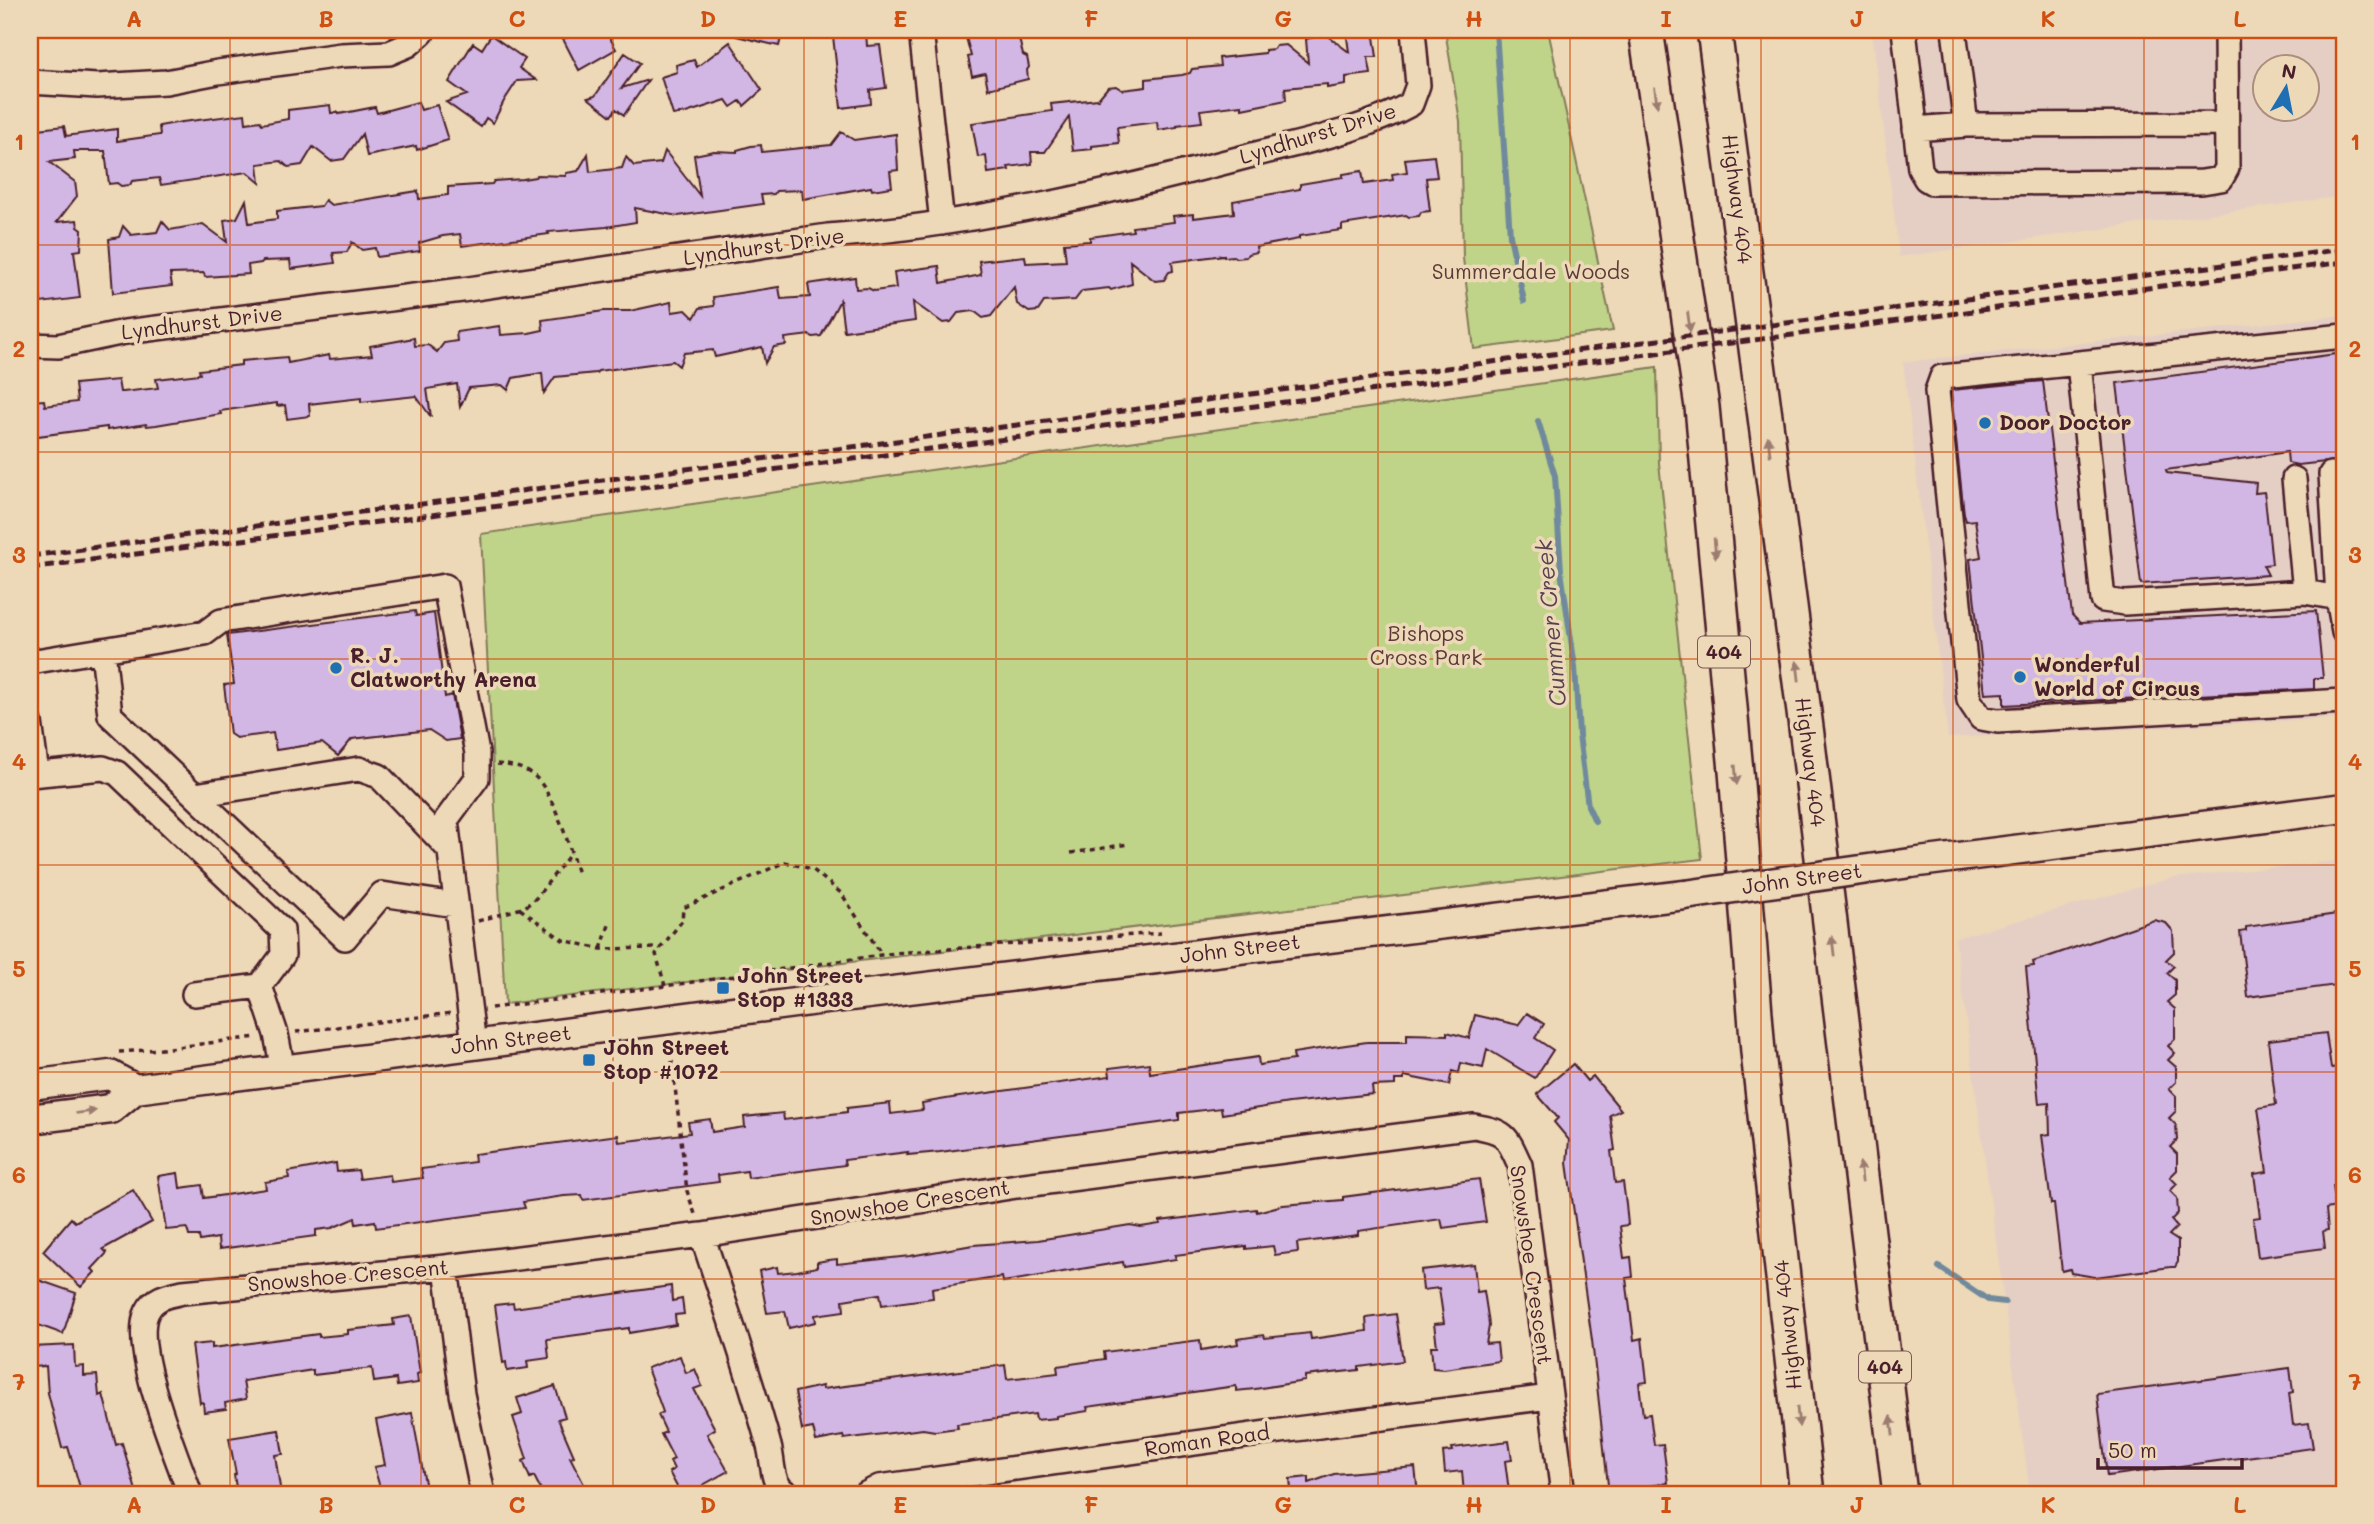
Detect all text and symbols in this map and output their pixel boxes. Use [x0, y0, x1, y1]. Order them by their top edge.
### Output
text: A [126, 3, 142, 33]
text: B [318, 3, 334, 33]
text: C [508, 3, 526, 33]
text: D [700, 3, 716, 33]
text: E [893, 3, 907, 33]
text: F [1084, 3, 1098, 33]
text: G [1274, 3, 1292, 33]
text: H [1465, 3, 1483, 33]
text: I [1660, 3, 1672, 33]
text: J [1849, 3, 1865, 33]
text: K [2040, 3, 2056, 33]
text: L [2233, 3, 2247, 33]
north arrow [2252, 52, 2322, 122]
text: N [2280, 57, 2298, 84]
one-way arrow [1650, 86, 1661, 108]
street label: Lyndhurst Drive [1236, 96, 1399, 169]
text: 1 [14, 126, 24, 156]
text: 1 [2350, 126, 2360, 156]
street label: Highway 404 [1717, 133, 1760, 266]
street label: Lyndhurst Drive [681, 221, 846, 270]
park label: Summerdale Woods [1432, 257, 1630, 284]
street label: Lyndhurst Drive [120, 298, 284, 345]
one-way arrow [1684, 311, 1695, 333]
text: 2 [13, 333, 25, 363]
text: 2 [2349, 333, 2361, 363]
place label: Door Doctor [1999, 408, 2131, 435]
marker: Door Doctor [1977, 415, 1993, 431]
one-way arrow [1763, 435, 1774, 457]
one-way arrow [1710, 537, 1721, 559]
water label: Cummer Creek [1528, 538, 1572, 708]
text: 3 [12, 539, 26, 569]
text: 3 [2348, 539, 2362, 569]
park label: Bishops Cross Park [1370, 619, 1482, 670]
road number: 404 [1698, 636, 1750, 667]
place label: R. J. Clatworthy Arena [350, 641, 537, 693]
place label: Wonderful World of Circus [2034, 650, 2200, 701]
marker: R. J. Clatworthy Arena [328, 660, 344, 676]
one-way arrow [1793, 660, 1804, 682]
marker: Wonderful World of Circus [2012, 669, 2028, 685]
street label: Highway 404 [1790, 696, 1833, 829]
text: 4 [12, 746, 26, 776]
text: 4 [2348, 746, 2362, 776]
one-way arrow [1731, 764, 1742, 786]
street label: John Street [1740, 856, 1864, 899]
street label: John Street [1178, 927, 1302, 968]
one-way arrow [1828, 935, 1839, 957]
text: 5 [12, 953, 26, 983]
text: 5 [2348, 953, 2362, 983]
place label: John Street Stop #1333 [737, 961, 863, 1012]
marker: John Street Stop #1333 [715, 980, 731, 996]
street label: John Street [449, 1018, 573, 1059]
place label: John Street Stop #1072 [603, 1033, 729, 1084]
marker: John Street Stop #1072 [581, 1052, 597, 1068]
one-way arrow [75, 1107, 97, 1118]
text: 6 [12, 1159, 26, 1189]
text: 6 [2348, 1159, 2362, 1189]
one-way arrow [1856, 1160, 1867, 1182]
street label: Snowshoe Crescent [1505, 1163, 1560, 1366]
street label: Snowshoe Crescent [808, 1172, 1011, 1231]
street label: Snowshoe Crescent [246, 1252, 449, 1297]
street label: Highway 404 [1766, 1258, 1807, 1391]
road number: 404 [1859, 1352, 1911, 1382]
text: 7 [13, 1366, 26, 1396]
text: 7 [2349, 1366, 2362, 1396]
one-way arrow [1793, 1406, 1804, 1428]
one-way arrow [1887, 1415, 1898, 1437]
street label: Roman Road [1142, 1417, 1271, 1462]
scale bar [2098, 1426, 2241, 1470]
text: 50 m [2108, 1436, 2157, 1463]
text: A [126, 1489, 142, 1519]
text: B [318, 1489, 334, 1519]
text: C [508, 1489, 526, 1519]
text: D [700, 1489, 716, 1519]
text: E [893, 1489, 907, 1519]
text: F [1084, 1489, 1098, 1519]
text: G [1274, 1489, 1292, 1519]
text: H [1465, 1489, 1483, 1519]
text: I [1660, 1489, 1672, 1519]
text: J [1849, 1489, 1865, 1519]
text: K [2040, 1489, 2056, 1519]
text: L [2233, 1489, 2247, 1519]

